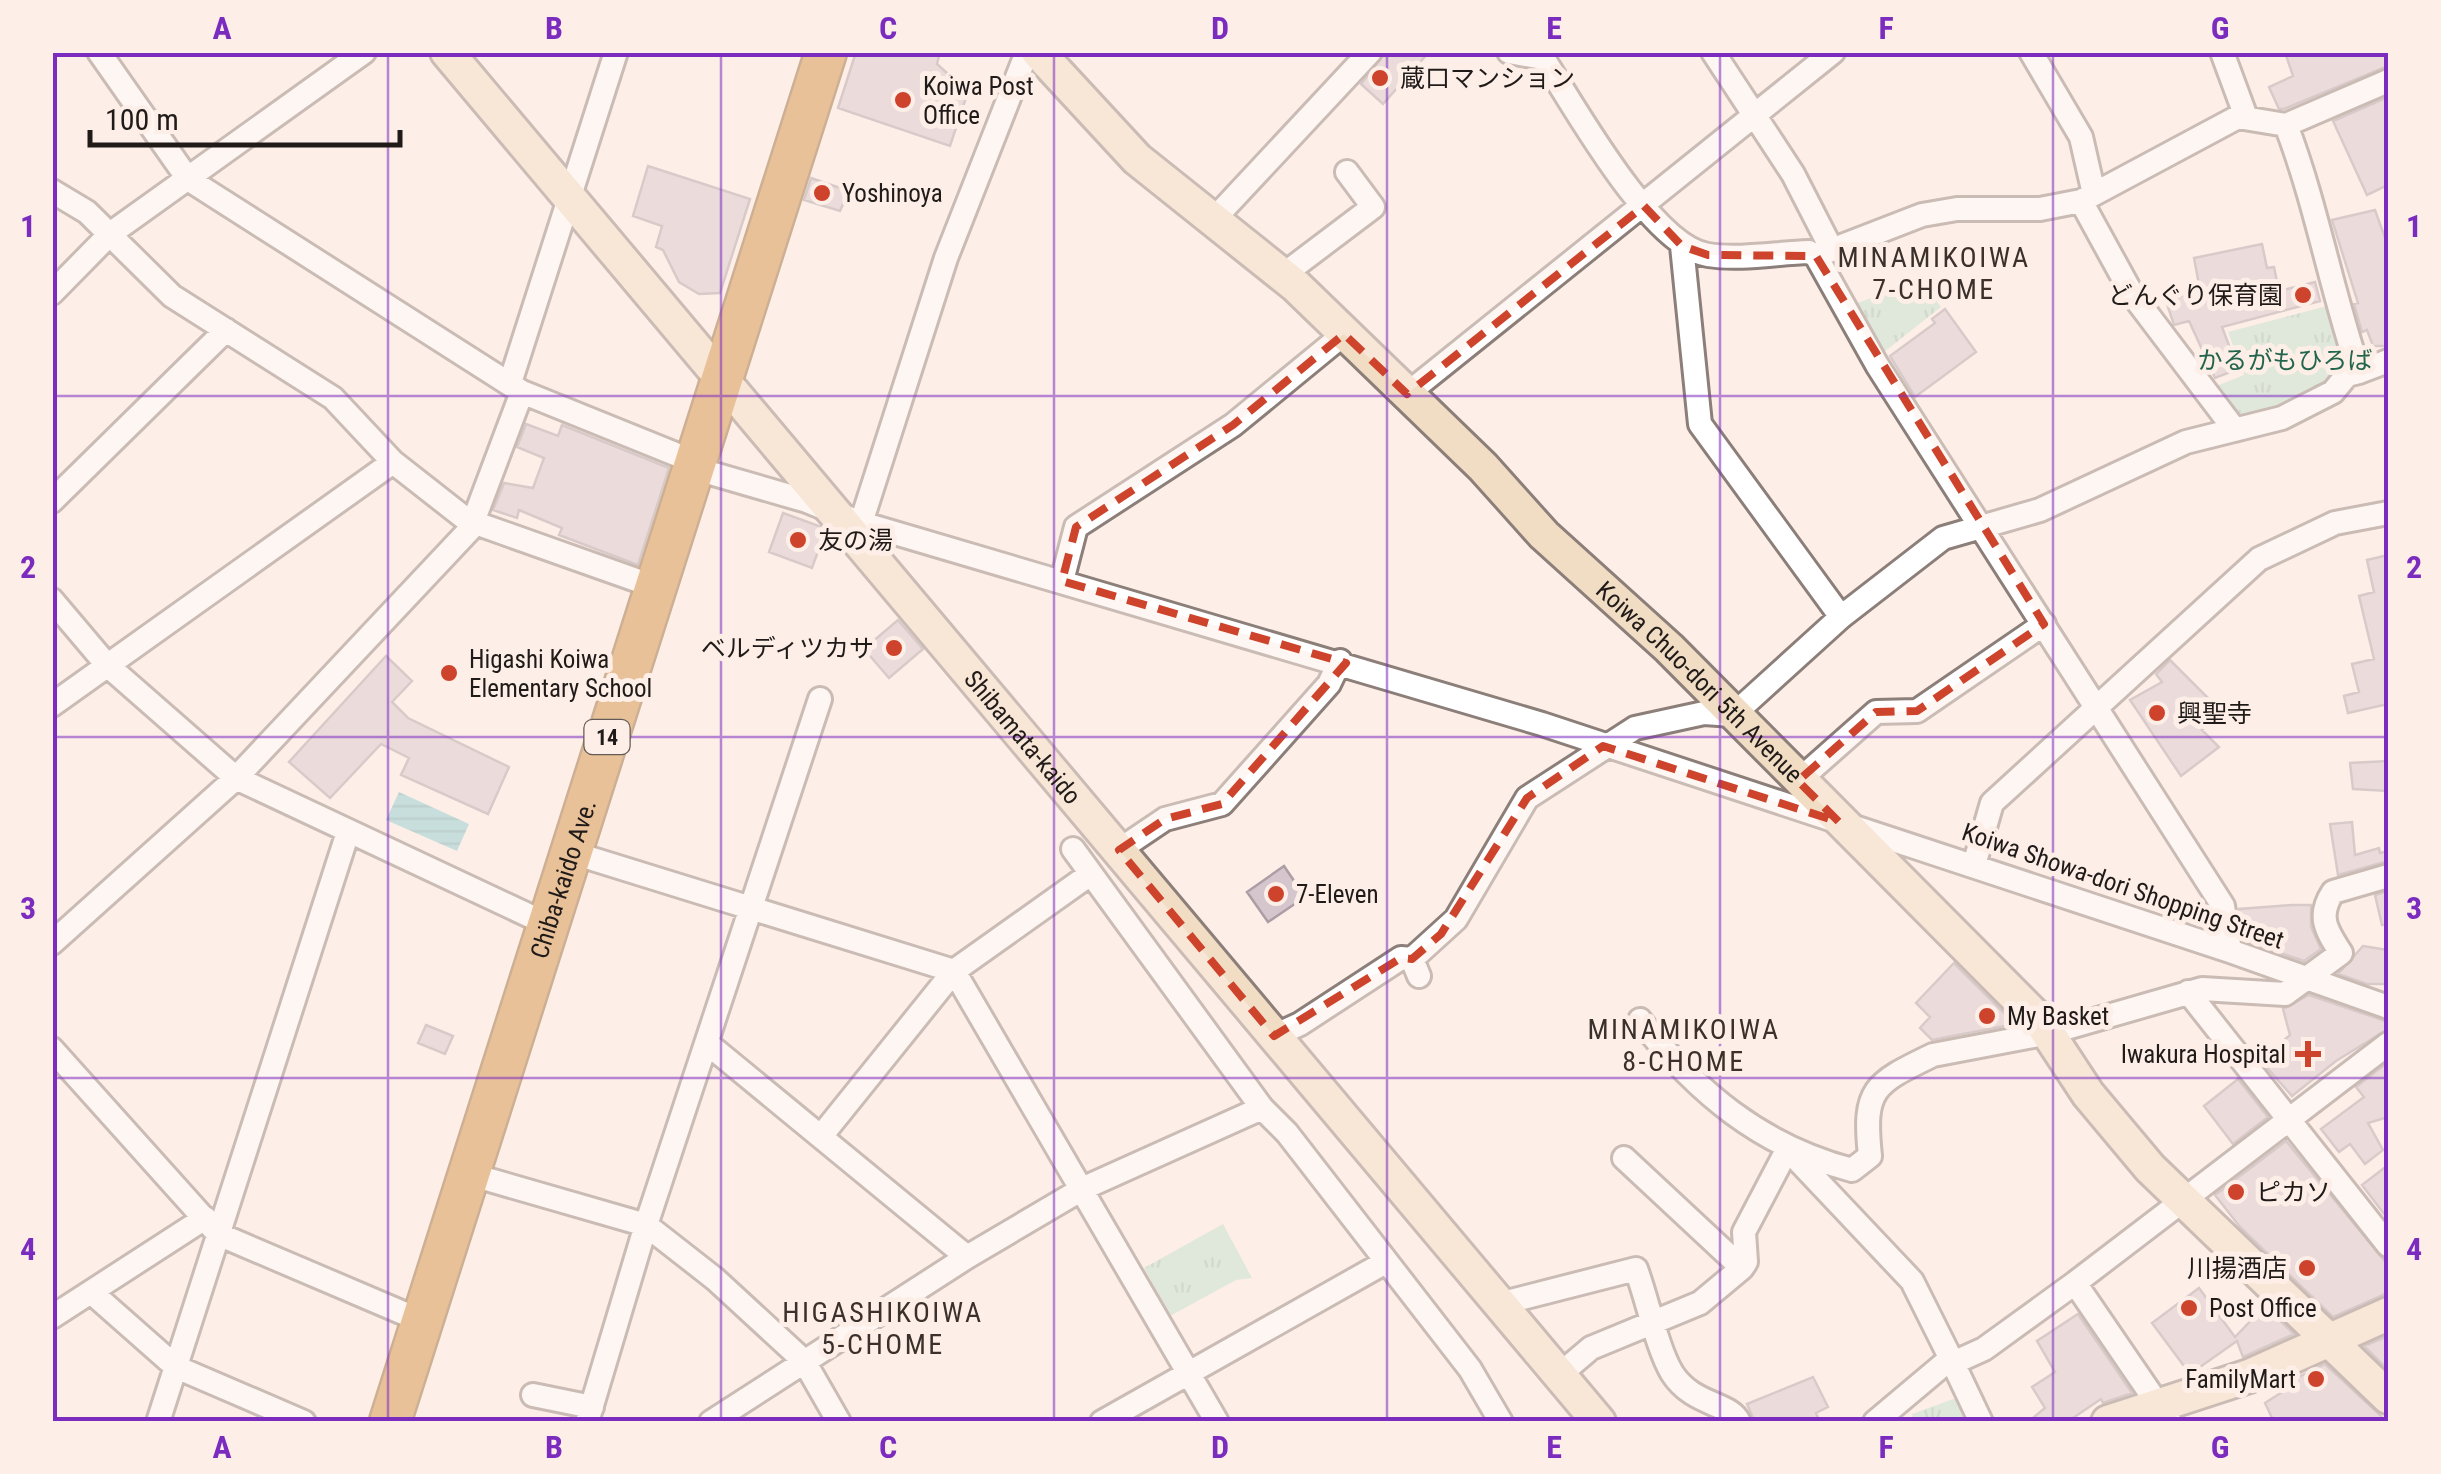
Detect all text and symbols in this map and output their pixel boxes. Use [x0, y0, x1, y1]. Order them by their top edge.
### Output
text: A [212, 9, 232, 47]
text: B [545, 9, 563, 47]
text: C [879, 9, 897, 47]
text: D [1211, 9, 1229, 47]
text: E [1546, 9, 1562, 47]
text: F [1878, 9, 1894, 47]
text: G [2211, 9, 2229, 47]
place label: 蔵口マンション [1400, 64, 1575, 93]
marker: 蔵口マンション [1369, 67, 1391, 89]
place label: Koiwa Post Office [923, 72, 1034, 130]
scale bar [90, 85, 400, 147]
marker: Koiwa Post Office [892, 89, 914, 111]
text: 100 m [105, 102, 179, 137]
place label: Yoshinoya [842, 179, 943, 208]
marker: Yoshinoya [811, 182, 833, 204]
text: 1 [20, 207, 36, 245]
text: 1 [2406, 207, 2422, 245]
district label: MINAMIKOIWA 7-CHOME [1837, 241, 2031, 306]
place label: どんぐり保育園 [2108, 281, 2283, 310]
marker: どんぐり保育園 [2292, 284, 2314, 306]
park label: かるがもひろば [2197, 346, 2373, 375]
place label: 友の湯 [818, 526, 893, 555]
marker: 友の湯 [787, 529, 809, 551]
text: 2 [20, 548, 36, 586]
text: 2 [2406, 548, 2422, 586]
street label: Koiwa Chuo-dori 5th Avenue [1591, 575, 1809, 789]
place label: ベルディツカサ [701, 634, 874, 663]
marker: ベルディツカサ [883, 637, 905, 659]
place label: Higashi Koiwa Elementary School [469, 645, 652, 703]
marker: Higashi Koiwa Elementary School [438, 662, 460, 684]
street label: Shibamata-kaido [959, 664, 1087, 810]
place label: 興聖寺 [2177, 699, 2252, 728]
marker: 興聖寺 [2146, 702, 2168, 724]
road number: 14 [584, 720, 630, 754]
street label: Chiba-kaido Ave. [524, 796, 602, 962]
street label: Koiwa Showa-dori Shopping Street [1958, 817, 2288, 955]
place label: 7-Eleven [1296, 880, 1379, 909]
marker: 7-Eleven [1265, 883, 1287, 905]
text: 3 [20, 889, 36, 927]
text: 3 [2406, 889, 2422, 927]
place label: My Basket [2007, 1002, 2109, 1031]
marker: My Basket [1976, 1005, 1998, 1027]
district label: MINAMIKOIWA 8-CHOME [1587, 1013, 1781, 1078]
place label: Iwakura Hospital [2121, 1040, 2286, 1069]
marker: Iwakura Hospital [2295, 1041, 2321, 1067]
place label: ピカソ [2256, 1178, 2331, 1207]
marker: ピカソ [2225, 1181, 2247, 1203]
text: 4 [20, 1230, 36, 1268]
text: 4 [2406, 1230, 2422, 1268]
place label: 川揚酒店 [2187, 1254, 2287, 1283]
marker: 川揚酒店 [2296, 1257, 2318, 1279]
place label: Post Office [2209, 1294, 2317, 1323]
district label: HIGASHIKOIWA 5-CHOME [782, 1296, 984, 1361]
marker: Post Office [2178, 1297, 2200, 1319]
place label: FamilyMart [2185, 1365, 2296, 1394]
marker: FamilyMart [2305, 1368, 2327, 1390]
text: A [212, 1428, 232, 1466]
text: B [545, 1428, 563, 1466]
text: C [879, 1428, 897, 1466]
text: D [1211, 1428, 1229, 1466]
text: E [1546, 1428, 1562, 1466]
text: F [1878, 1428, 1894, 1466]
text: G [2211, 1428, 2229, 1466]

